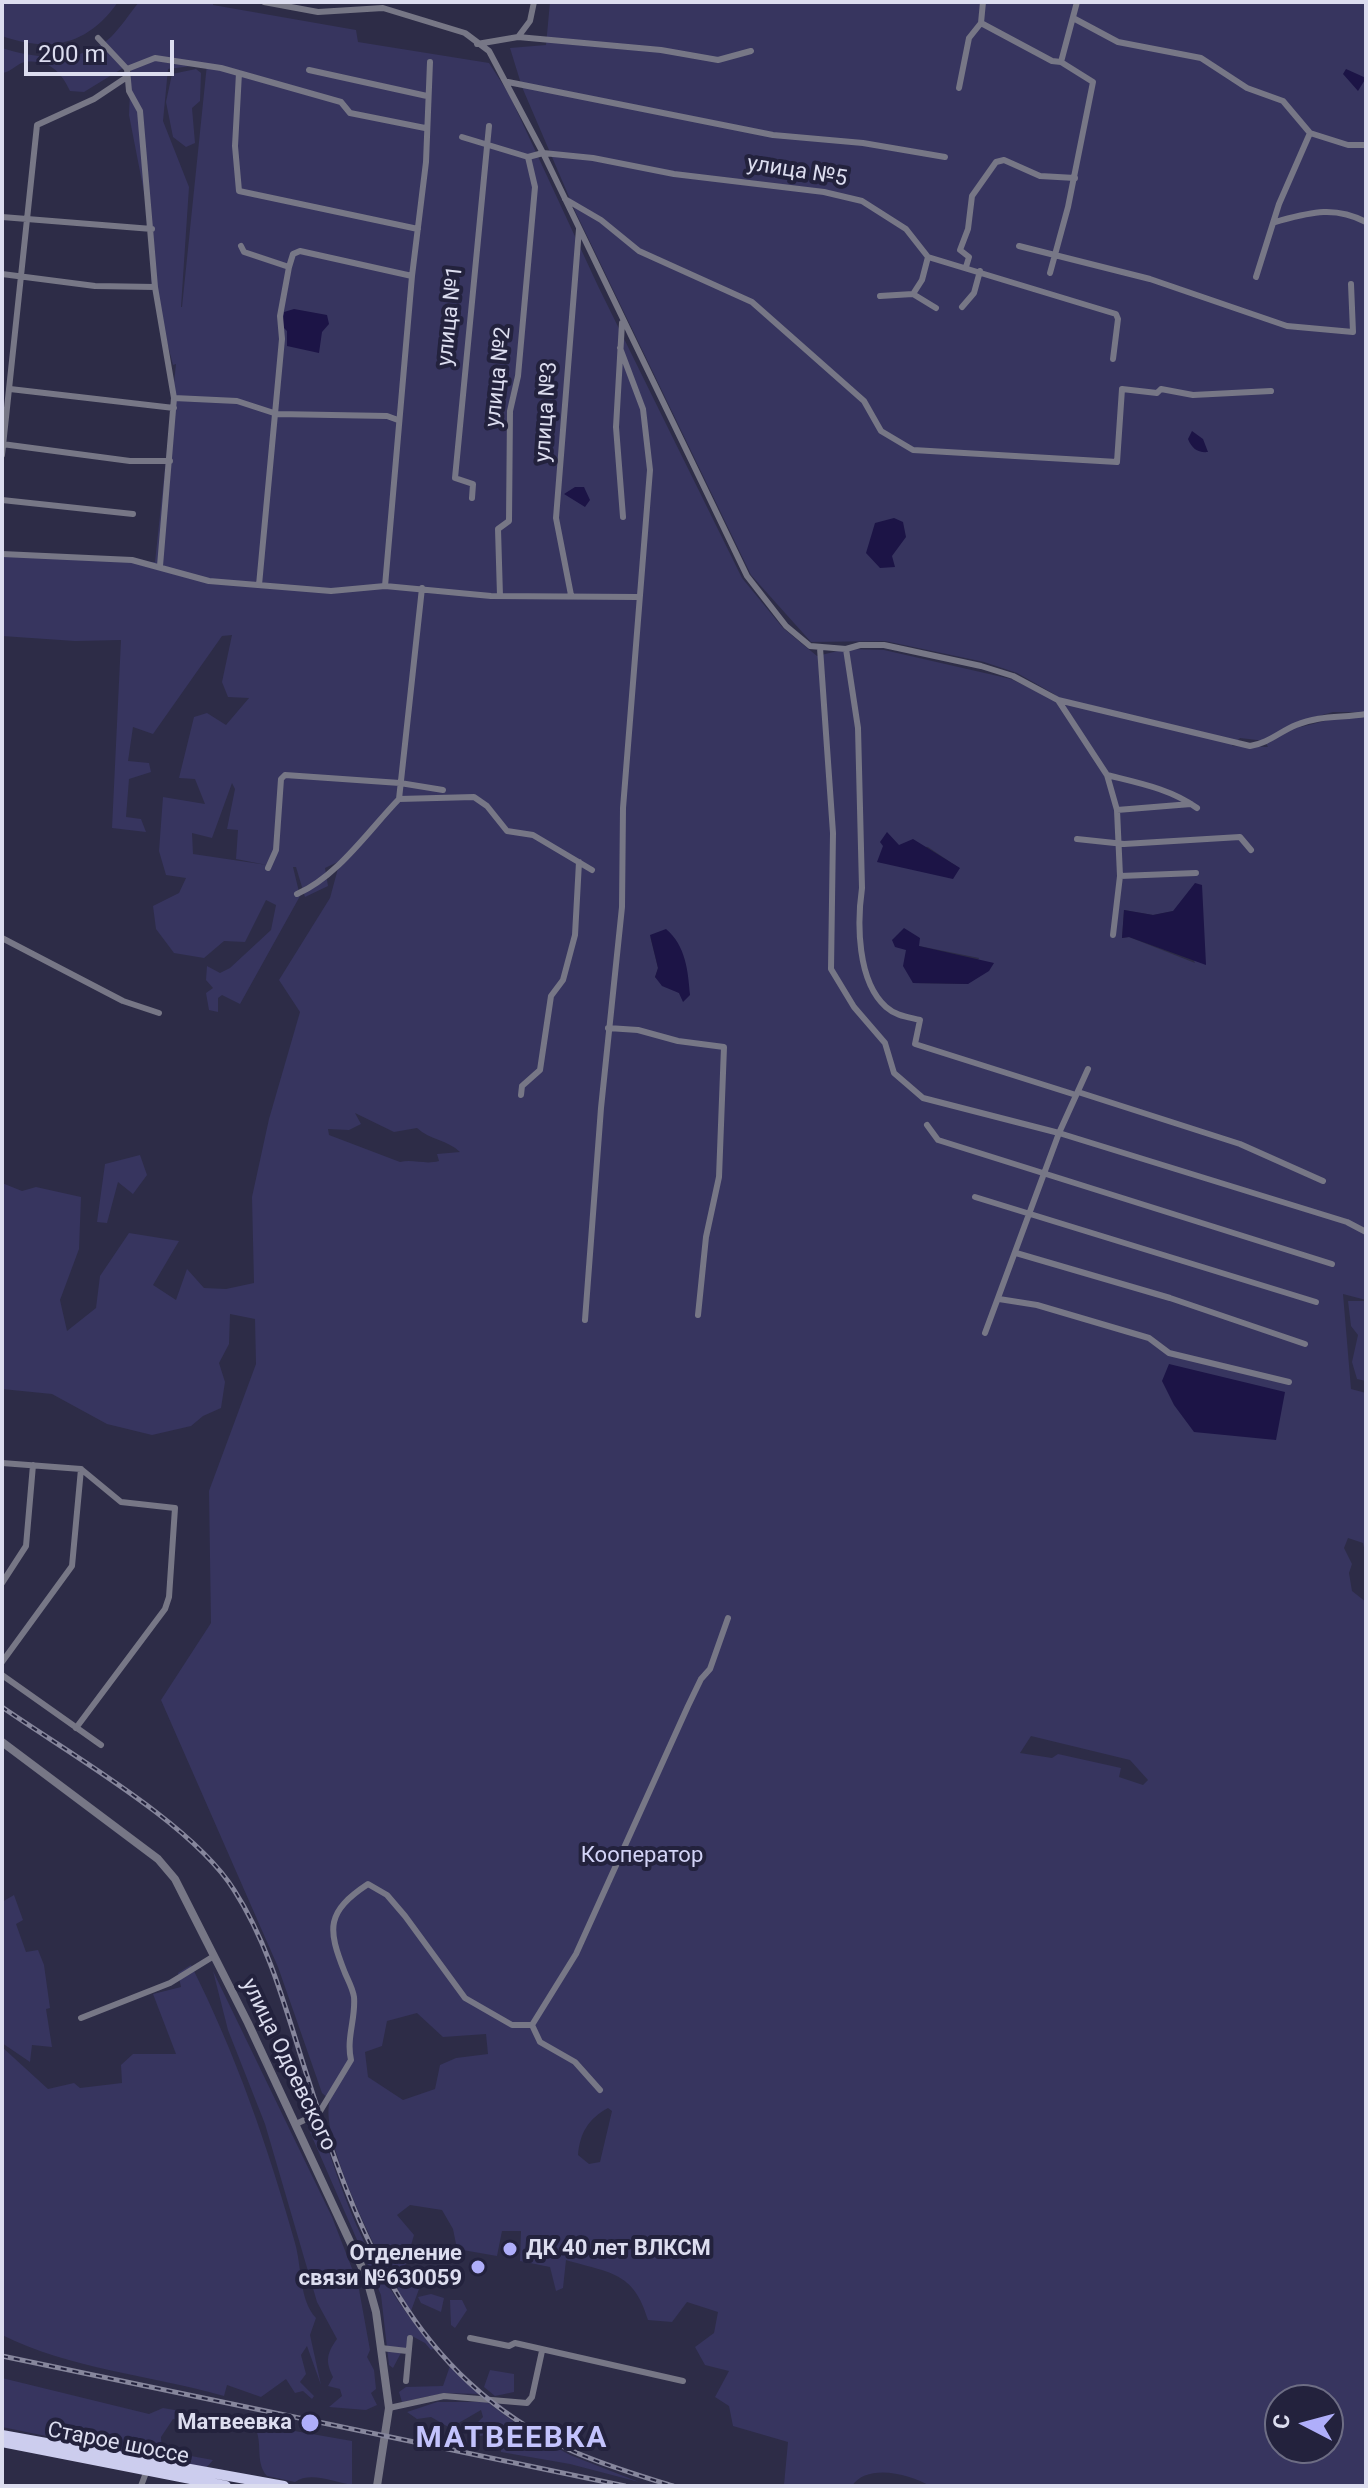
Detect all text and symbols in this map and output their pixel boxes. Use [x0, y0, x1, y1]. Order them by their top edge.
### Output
scale bar [28, 24, 178, 74]
text: 200 m [38, 40, 105, 68]
street label: улица №5 [745, 151, 849, 193]
street label: улица №1 [433, 264, 469, 368]
street label: улица №2 [481, 325, 517, 429]
street label: улица №3 [530, 361, 564, 463]
park label: Кооператор [581, 1843, 703, 1869]
street label: улица Одоевского [235, 1975, 341, 2155]
place label: ДК 40 лет ВЛКСМ [526, 2236, 711, 2262]
marker: ДК 40 лет ВЛКСМ [501, 2240, 519, 2258]
place label: Отделение связи №630059 [299, 2241, 462, 2292]
marker: Отделение связи №630059 [469, 2258, 487, 2276]
north arrow [1264, 2384, 1344, 2464]
place label: Матвеевка [177, 2410, 292, 2436]
marker: Матвеевка [299, 2412, 321, 2434]
text: С [1268, 2413, 1295, 2430]
street label: Старое шоссе [45, 2417, 191, 2471]
district label: МАТВЕЕВКА [415, 2421, 609, 2457]

